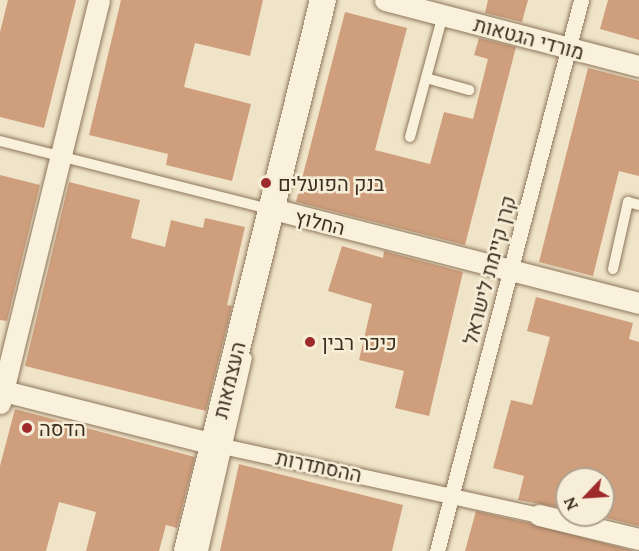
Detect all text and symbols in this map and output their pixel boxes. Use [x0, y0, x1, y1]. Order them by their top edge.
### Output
street label: מורדי הגטאות [471, 12, 587, 64]
place label: בנק הפועלים [278, 171, 384, 195]
marker: בנק הפועלים [259, 176, 273, 190]
street label: קרן קיימת לישראל [458, 193, 520, 347]
street label: החלוץ [292, 204, 348, 240]
place label: כיכר רבין [322, 330, 397, 354]
marker: כיכר רבין [303, 335, 317, 349]
street label: העצמאות [208, 339, 250, 421]
place label: הדסה [39, 416, 86, 440]
marker: הדסה [20, 421, 34, 435]
street label: ההסתדרות [274, 445, 364, 487]
north arrow [555, 467, 615, 527]
text: N [559, 494, 582, 514]

